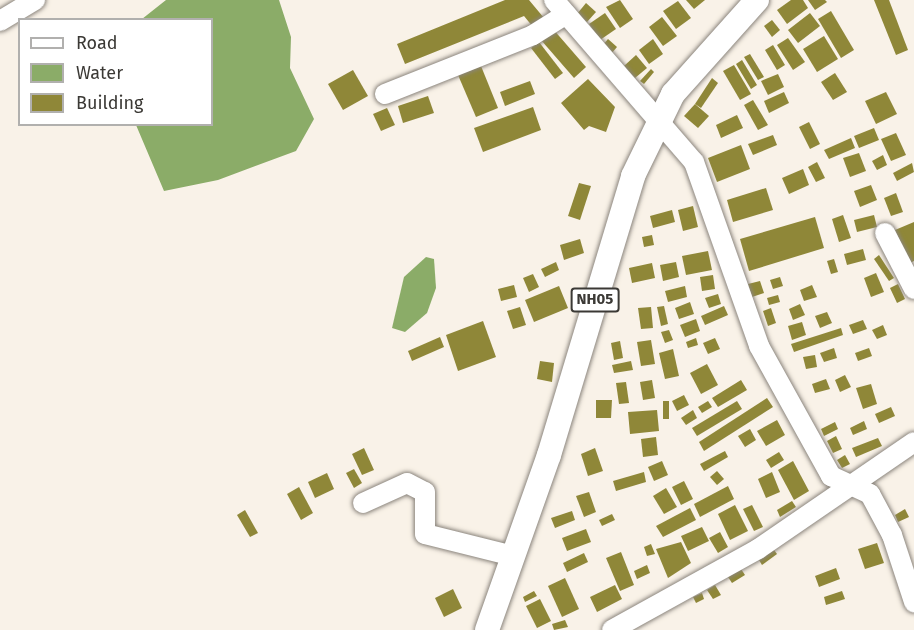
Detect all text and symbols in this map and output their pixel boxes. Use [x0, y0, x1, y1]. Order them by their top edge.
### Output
legend [18, 18, 213, 126]
text: Road [76, 32, 118, 54]
text: Water [76, 62, 123, 84]
text: Building [76, 92, 143, 114]
road number: NH05 [570, 288, 620, 312]

